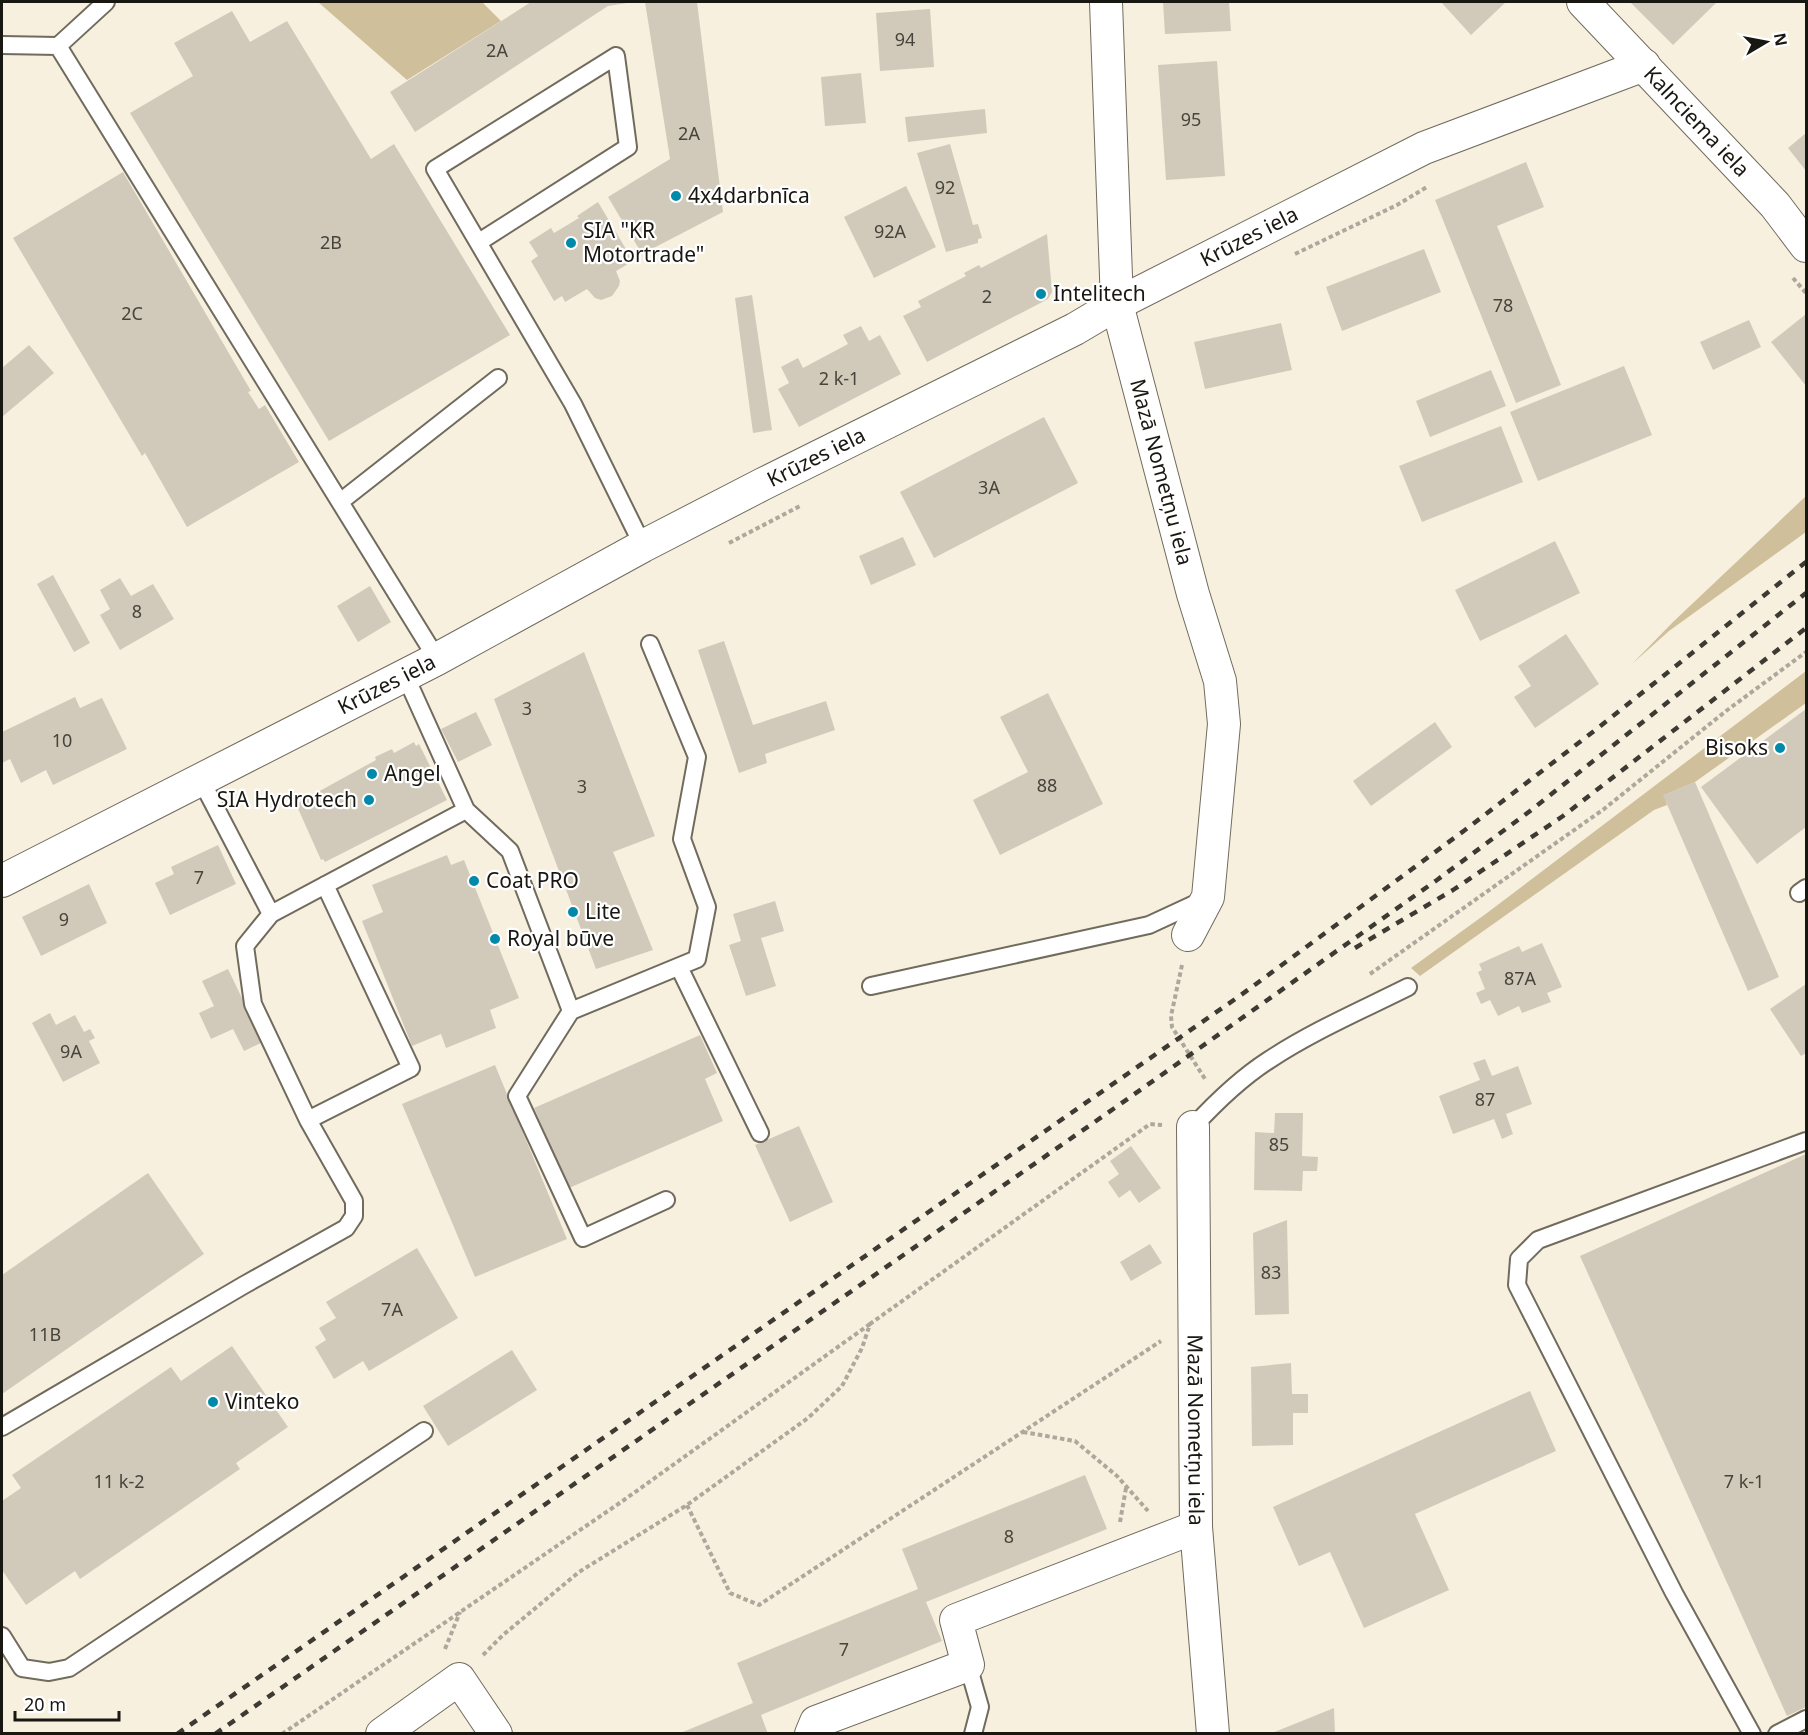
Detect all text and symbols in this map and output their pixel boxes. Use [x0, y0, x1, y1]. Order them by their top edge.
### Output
north arrow [1736, 12, 1796, 72]
house number: 94 [895, 27, 915, 51]
text: N [1769, 31, 1793, 48]
house number: 2A [486, 38, 508, 62]
street label: Kalnciema iela [1638, 60, 1756, 182]
house number: 95 [1181, 107, 1201, 131]
house number: 2A [678, 121, 700, 145]
house number: 92 [935, 175, 955, 199]
place label: 4x4darbnīca [688, 181, 810, 209]
marker: 4x4darbnīca [669, 189, 683, 203]
street label: Krūzes iela [1195, 199, 1303, 272]
place label: SIA "KR Motortrade" [583, 216, 704, 268]
house number: 92A [874, 219, 907, 243]
house number: 2B [320, 230, 342, 254]
marker: SIA "KR Motortrade" [564, 236, 578, 250]
place label: Intelitech [1053, 279, 1146, 307]
house number: 2 [982, 284, 992, 308]
marker: Intelitech [1034, 287, 1048, 301]
house number: 78 [1493, 293, 1513, 317]
house number: 2C [121, 301, 143, 325]
house number: 2 k-1 [819, 366, 859, 390]
street label: Mazā Nometņu iela [1124, 376, 1200, 568]
street label: Krūzes iela [762, 420, 870, 493]
house number: 3A [978, 475, 1000, 499]
house number: 8 [132, 599, 142, 623]
street label: Krūzes iela [333, 647, 440, 720]
house number: 3 [522, 696, 532, 720]
house number: 10 [52, 728, 72, 752]
place label: Bisoks [1705, 733, 1768, 761]
marker: Bisoks [1773, 741, 1787, 755]
place label: Angel [384, 759, 441, 787]
marker: Angel [365, 767, 379, 781]
house number: 88 [1037, 773, 1057, 797]
house number: 3 [577, 774, 587, 798]
place label: SIA Hydrotech [217, 785, 357, 813]
marker: SIA Hydrotech [362, 793, 376, 807]
house number: 7 [194, 865, 204, 889]
place label: Coat PRO [486, 866, 579, 894]
marker: Coat PRO [467, 874, 481, 888]
place label: Lite [585, 897, 621, 925]
marker: Lite [566, 905, 580, 919]
house number: 9 [59, 907, 69, 931]
place label: Royal būve [507, 924, 614, 952]
marker: Royal būve [488, 932, 502, 946]
house number: 87A [1504, 966, 1537, 990]
house number: 9A [60, 1039, 82, 1063]
house number: 87 [1475, 1087, 1495, 1111]
house number: 85 [1269, 1132, 1289, 1156]
house number: 83 [1261, 1260, 1281, 1284]
house number: 7A [381, 1297, 403, 1321]
house number: 11B [29, 1322, 61, 1346]
street label: Mazā Nometņu iela [1182, 1334, 1211, 1526]
place label: Vinteko [225, 1387, 299, 1415]
marker: Vinteko [206, 1395, 220, 1409]
house number: 11 k-2 [94, 1469, 144, 1493]
house number: 7 k-1 [1724, 1469, 1764, 1493]
house number: 8 [1004, 1524, 1014, 1548]
house number: 7 [839, 1637, 849, 1661]
scale bar [15, 1684, 118, 1722]
text: 20 m [24, 1692, 66, 1716]

